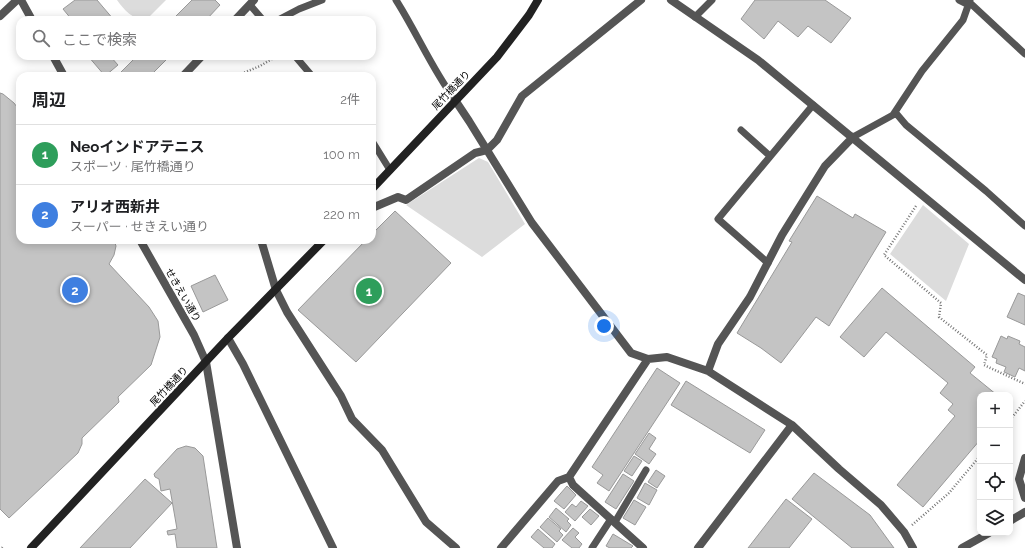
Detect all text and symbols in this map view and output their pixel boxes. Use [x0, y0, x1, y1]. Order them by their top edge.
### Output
search box [16, 16, 376, 60]
icon: search [30, 27, 52, 49]
text: ここで検索 [62, 31, 137, 49]
street label: 尾竹橋通り [430, 68, 472, 112]
text: 周辺 [32, 90, 66, 110]
text: 2件 [340, 92, 360, 107]
text: Neoインドアテニス [70, 138, 204, 156]
text: 1 [42, 147, 48, 162]
text: 100 m [323, 147, 360, 162]
text: スポーツ · 尾竹橋通り [70, 159, 196, 174]
text: アリオ西新井 [70, 198, 160, 216]
text: 2 [41, 207, 49, 222]
text: 220 m [323, 207, 360, 222]
text: スーパー · せきえい通り [70, 219, 209, 234]
street label: せきえい通り [163, 266, 203, 324]
pin: 2 [62, 275, 88, 305]
pin: 1 [356, 276, 382, 306]
your location [594, 316, 614, 336]
street label: 尾竹橋通り [148, 364, 190, 408]
map controls [977, 392, 1013, 536]
button: + [977, 392, 1013, 428]
button: − [977, 428, 1013, 464]
button: locate [977, 464, 1013, 500]
button: layers [977, 500, 1013, 536]

